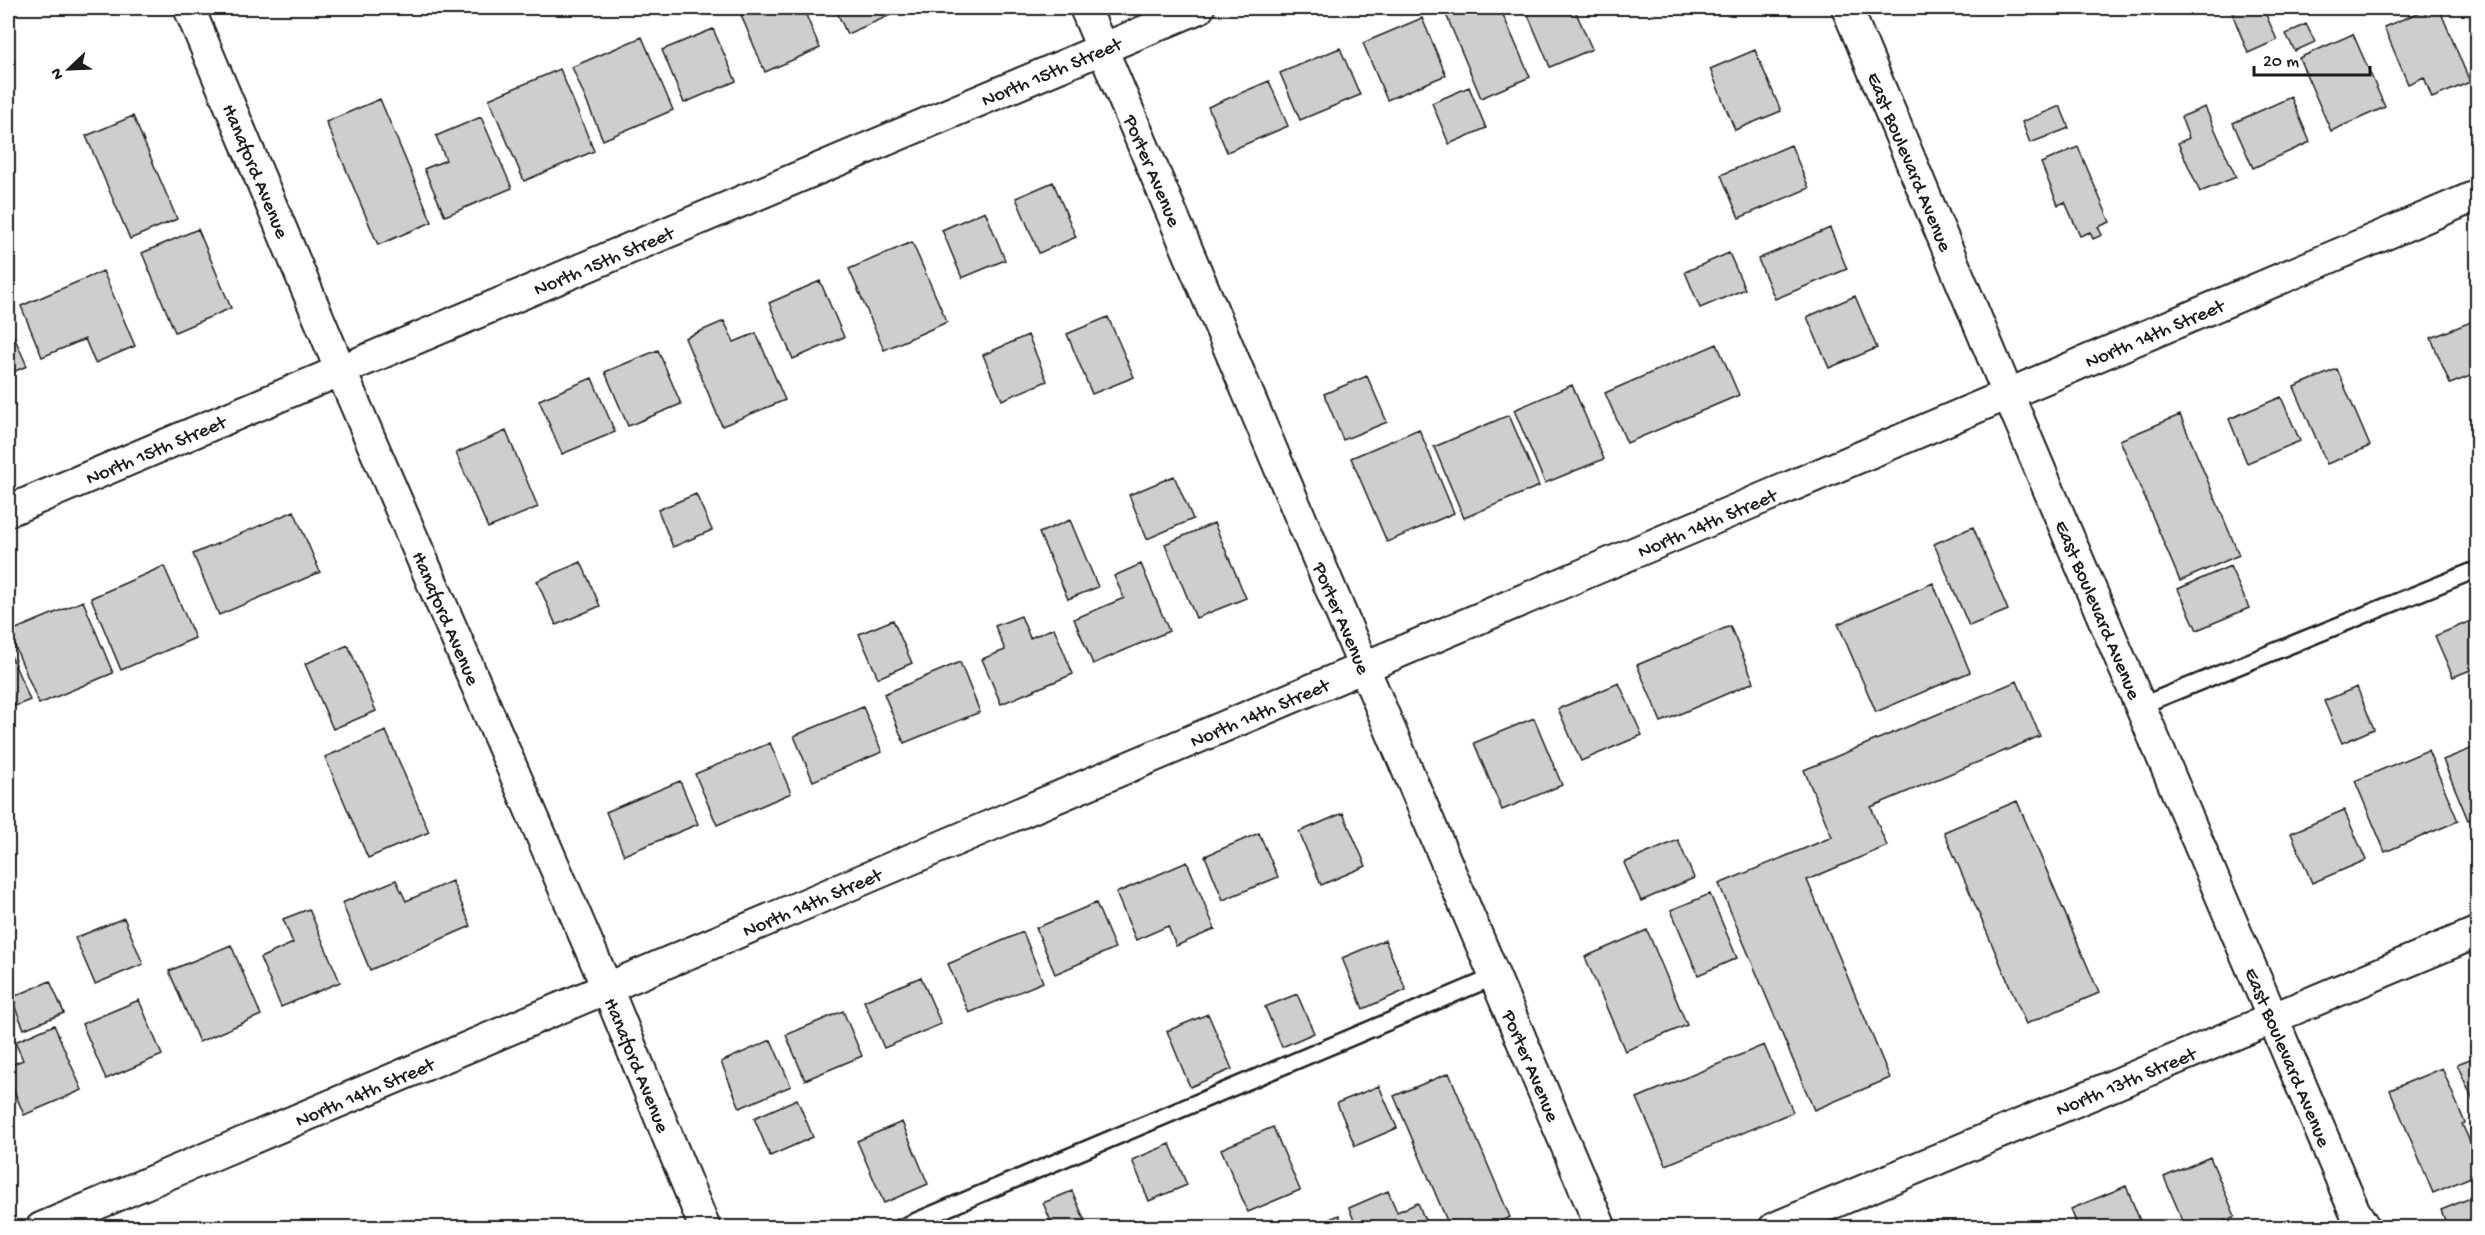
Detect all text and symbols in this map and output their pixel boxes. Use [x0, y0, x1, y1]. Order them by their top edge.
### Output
street label: North 15th Street [979, 33, 1127, 114]
north arrow [39, 39, 99, 99]
scale bar [2254, 39, 2370, 77]
text: 20 m [2263, 52, 2299, 73]
text: N [47, 64, 69, 82]
street label: East Boulevard Avenue [1860, 69, 1956, 256]
street label: Hanaford Avenue [215, 101, 292, 243]
street label: Porter Avenue [1116, 111, 1184, 231]
street label: North 15th Street [531, 222, 680, 303]
street label: North 14th Street [2082, 295, 2230, 375]
street label: North 15th Street [83, 412, 232, 492]
street label: North 14th Street [1635, 485, 1783, 565]
street label: East Boulevard Avenue [2048, 518, 2144, 704]
street label: Hanaford Avenue [405, 549, 483, 690]
street label: Porter Avenue [1305, 559, 1374, 679]
street label: North 14th Street [1187, 675, 1335, 755]
street label: North 14th Street [740, 864, 888, 944]
street label: East Boulevard Avenue [2238, 965, 2334, 1152]
street label: Hanaford Avenue [597, 995, 673, 1137]
street label: Porter Avenue [1495, 1006, 1563, 1127]
street label: North 13th Street [2053, 1043, 2202, 1123]
street label: North 14th Street [293, 1054, 440, 1134]

